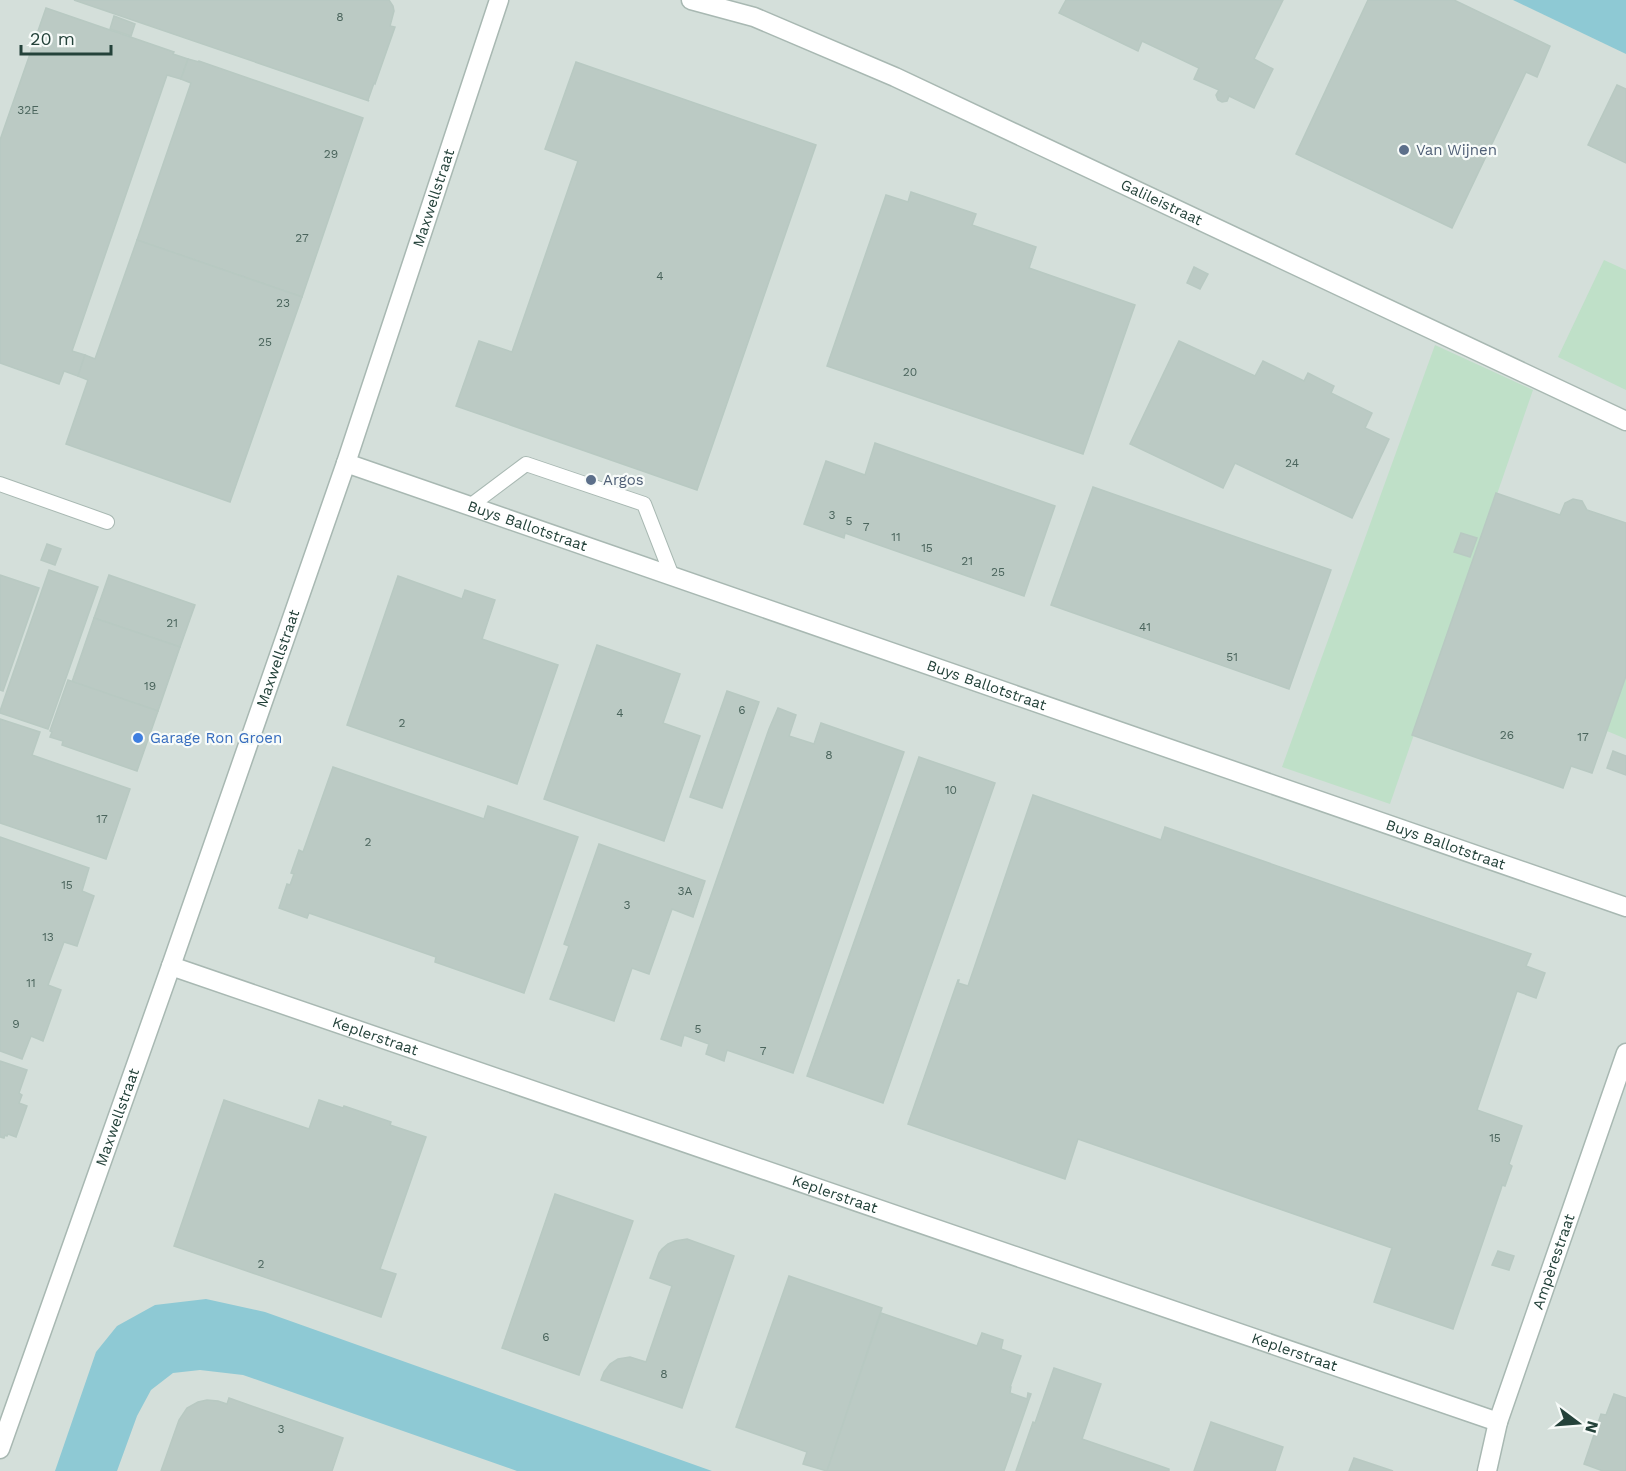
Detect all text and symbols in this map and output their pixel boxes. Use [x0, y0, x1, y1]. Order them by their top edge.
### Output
house number: 8 [336, 10, 344, 24]
scale bar [21, 18, 111, 56]
text: 20 m [30, 28, 75, 49]
house number: 32E [17, 103, 39, 117]
place label: Van Wijnen [1416, 141, 1497, 159]
marker: Van Wijnen [1397, 143, 1411, 157]
street label: Maxwellstraat [409, 146, 458, 250]
house number: 29 [324, 147, 338, 161]
street label: Galileistraat [1118, 175, 1206, 230]
house number: 27 [295, 231, 309, 245]
house number: 4 [656, 269, 664, 283]
house number: 23 [276, 296, 290, 310]
house number: 25 [258, 335, 272, 349]
house number: 20 [903, 365, 917, 379]
house number: 24 [1285, 456, 1299, 470]
place label: Argos [603, 471, 644, 489]
marker: Argos [584, 473, 598, 487]
street label: Buys Ballotstraat [465, 497, 590, 555]
house number: 3 [829, 508, 836, 522]
house number: 5 [846, 514, 853, 528]
house number: 7 [863, 520, 870, 534]
house number: 11 [891, 530, 901, 544]
house number: 15 [921, 541, 933, 555]
house number: 21 [961, 554, 973, 568]
house number: 25 [991, 565, 1005, 579]
street label: Maxwellstraat [253, 606, 304, 710]
house number: 21 [166, 616, 178, 630]
house number: 41 [1139, 620, 1151, 634]
house number: 51 [1226, 650, 1238, 664]
street label: Buys Ballotstraat [924, 656, 1049, 714]
house number: 19 [144, 679, 156, 693]
house number: 6 [738, 703, 746, 717]
house number: 4 [616, 706, 624, 720]
house number: 2 [399, 716, 406, 730]
house number: 26 [1500, 728, 1514, 742]
place label: Garage Ron Groen [150, 729, 282, 747]
house number: 17 [1577, 730, 1589, 744]
marker: Garage Ron Groen [131, 731, 145, 745]
house number: 8 [825, 748, 833, 762]
house number: 10 [945, 783, 957, 797]
house number: 17 [96, 812, 108, 826]
street label: Buys Ballotstraat [1384, 815, 1509, 874]
house number: 2 [365, 835, 372, 849]
house number: 15 [61, 878, 73, 892]
house number: 3A [678, 884, 693, 898]
house number: 3 [624, 898, 631, 912]
house number: 13 [42, 930, 54, 944]
house number: 11 [26, 976, 36, 990]
street label: Keplerstraat [330, 1013, 421, 1059]
house number: 9 [12, 1017, 20, 1031]
house number: 5 [695, 1022, 702, 1036]
house number: 7 [760, 1044, 767, 1058]
street label: Maxwellstraat [92, 1065, 143, 1169]
house number: 15 [1489, 1131, 1501, 1145]
street label: Keplerstraat [790, 1171, 881, 1217]
street label: Ampèrestraat [1529, 1211, 1579, 1312]
house number: 2 [258, 1257, 265, 1271]
street label: Keplerstraat [1249, 1329, 1340, 1375]
house number: 6 [542, 1330, 550, 1344]
house number: 8 [660, 1367, 668, 1381]
north arrow [1548, 1393, 1608, 1453]
text: N [1581, 1419, 1603, 1435]
house number: 3 [278, 1422, 285, 1436]

